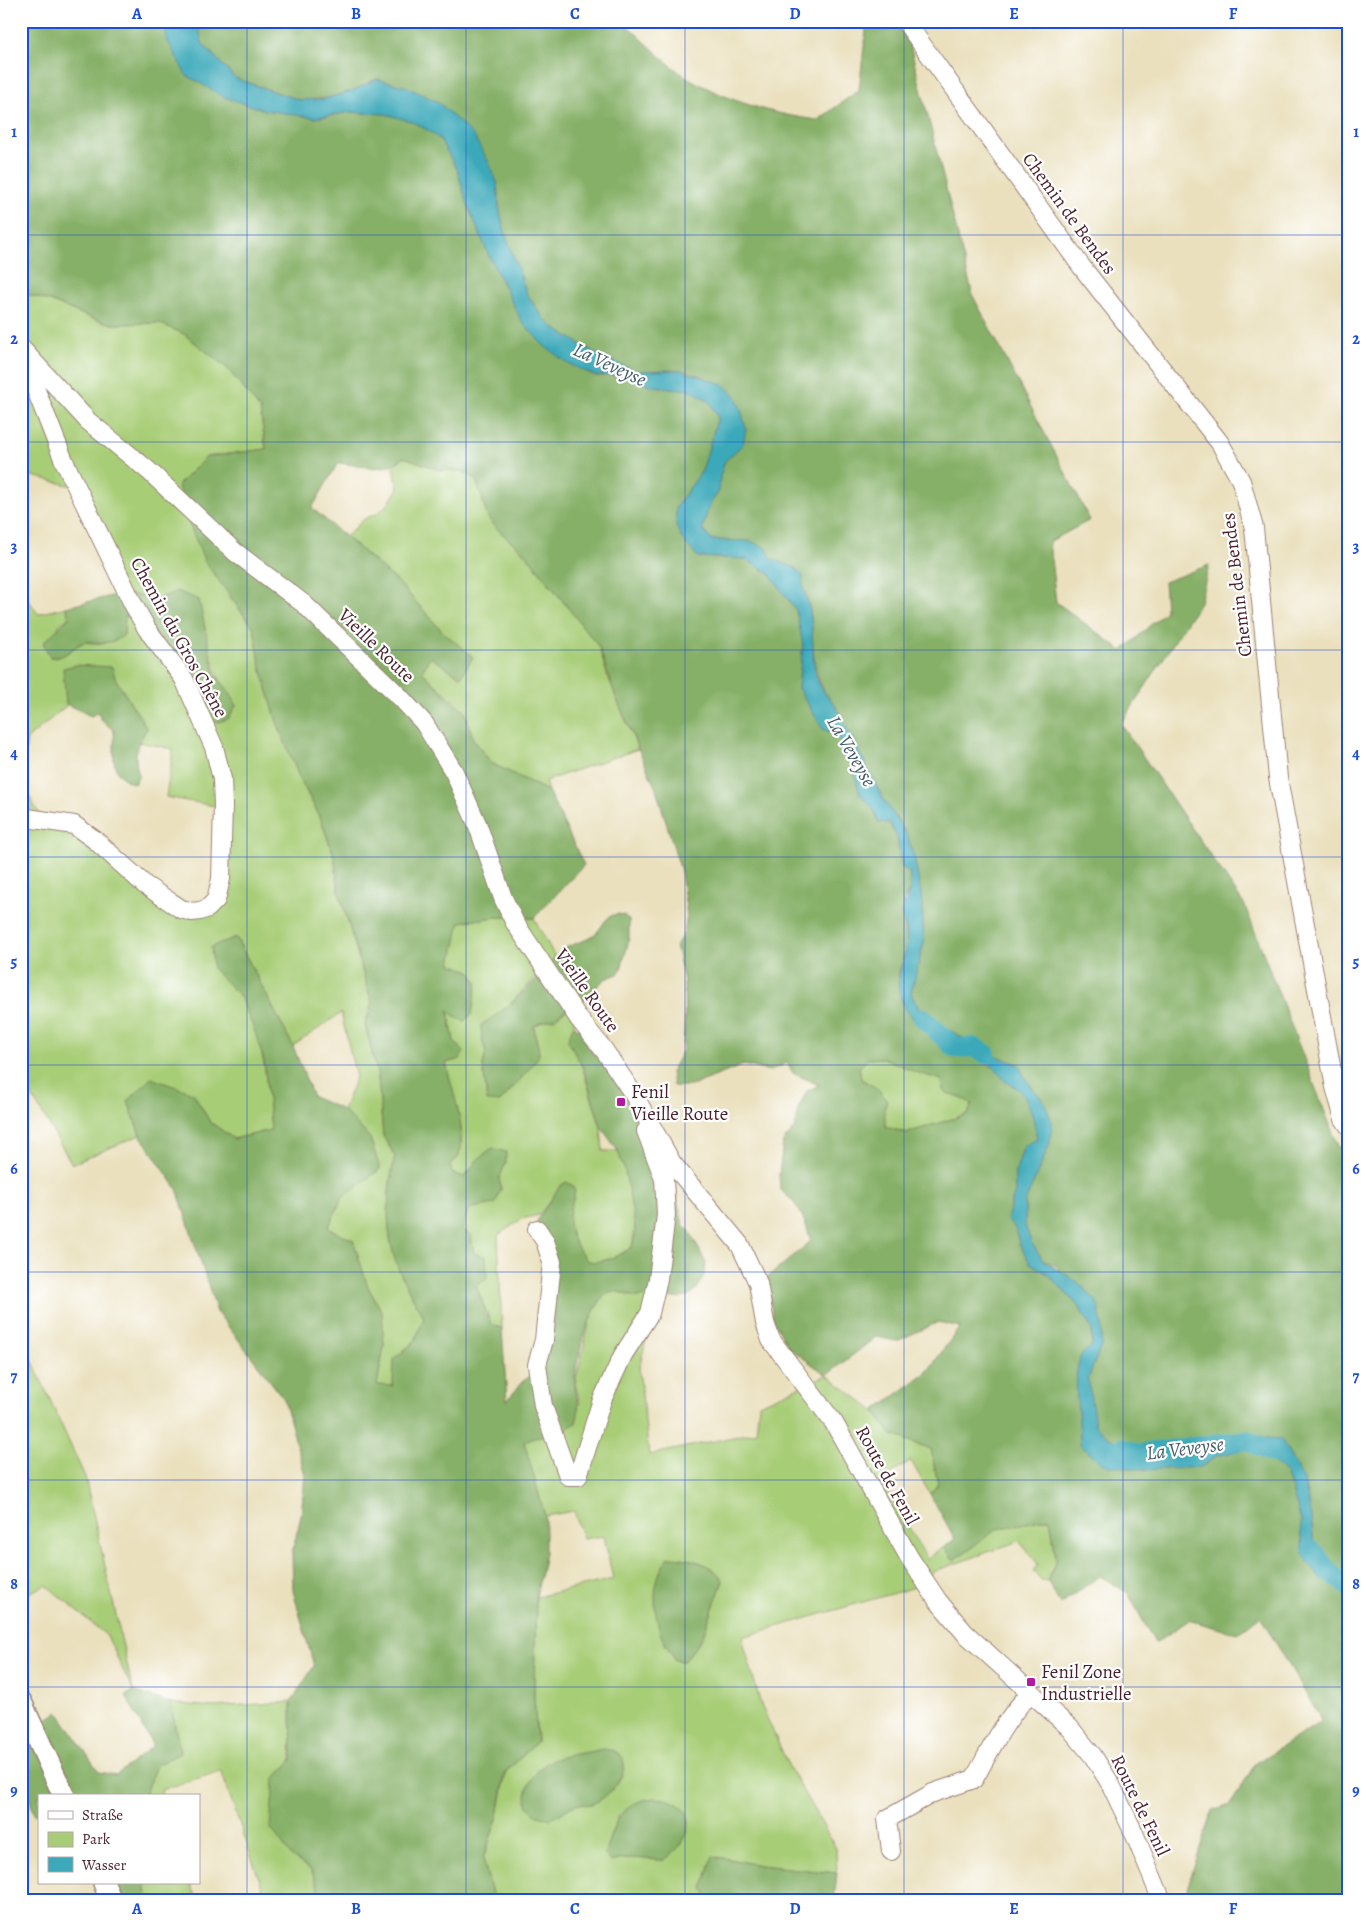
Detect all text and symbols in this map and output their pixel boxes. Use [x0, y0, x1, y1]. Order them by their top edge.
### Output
text: A [131, 3, 143, 25]
text: B [351, 3, 361, 25]
text: C [570, 3, 580, 25]
text: D [789, 3, 801, 25]
text: E [1009, 3, 1019, 25]
text: F [1229, 3, 1238, 25]
text: 1 [11, 121, 17, 143]
text: 1 [1353, 121, 1359, 143]
street label: Chemin de Bendes [1016, 147, 1122, 280]
text: 2 [10, 328, 18, 350]
text: 2 [1352, 328, 1360, 350]
water label: La Veveyse [569, 336, 651, 393]
street label: Chemin de Bendes [1215, 511, 1259, 658]
text: 3 [11, 536, 18, 558]
text: 3 [1353, 536, 1360, 558]
street label: Chemin du Gros Chêne [124, 553, 234, 722]
street label: Vieille Route [332, 602, 420, 689]
water label: La Veveyse [820, 711, 883, 792]
text: 4 [10, 743, 18, 765]
text: 4 [1352, 743, 1360, 765]
street label: Vieille Route [548, 942, 626, 1038]
text: 5 [11, 951, 18, 973]
text: 5 [1353, 951, 1360, 973]
place label: Fenil Vieille Route [630, 1079, 728, 1127]
marker: Fenil Vieille Route [615, 1096, 627, 1108]
text: 6 [10, 1158, 18, 1180]
text: 6 [1352, 1158, 1360, 1180]
text: 7 [11, 1366, 18, 1388]
text: 7 [1353, 1366, 1360, 1388]
street label: Route de Fenil [849, 1421, 925, 1530]
water label: La Veveyse [1145, 1430, 1225, 1467]
text: 8 [10, 1573, 18, 1595]
text: 8 [1352, 1573, 1360, 1595]
place label: Fenil Zone Industrielle [1041, 1659, 1131, 1707]
marker: Fenil Zone Industrielle [1025, 1676, 1037, 1688]
street label: Route de Fenil [1104, 1750, 1176, 1861]
text: 9 [10, 1780, 18, 1802]
text: 9 [1352, 1780, 1360, 1802]
legend [38, 1794, 200, 1884]
text: Straße [82, 1805, 123, 1825]
text: Park [82, 1829, 111, 1849]
text: Wasser [81, 1855, 127, 1875]
text: A [131, 1898, 143, 1920]
text: B [351, 1898, 361, 1920]
text: C [570, 1898, 580, 1920]
text: D [789, 1898, 801, 1920]
text: E [1009, 1898, 1019, 1920]
text: F [1229, 1898, 1238, 1920]

